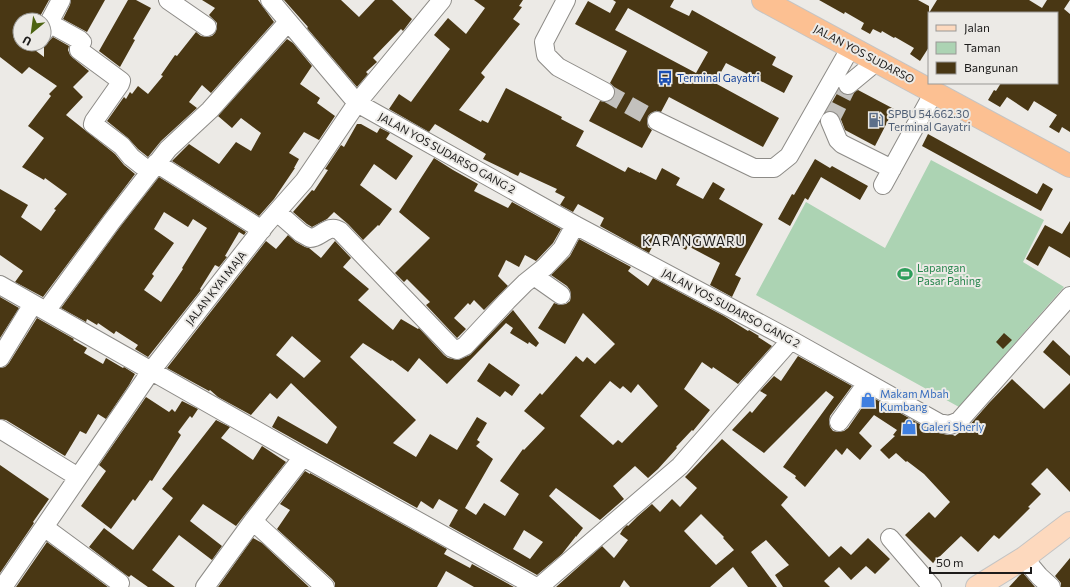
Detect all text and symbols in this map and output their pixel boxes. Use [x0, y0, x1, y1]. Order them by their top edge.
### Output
north arrow [12, 12, 52, 52]
legend [928, 12, 1058, 84]
text: Jalan [964, 20, 990, 35]
street label: JALAN YOS SUDARSO [811, 22, 917, 86]
text: U [20, 34, 34, 49]
text: Taman [964, 40, 1001, 54]
text: Bangunan [964, 60, 1018, 74]
bus stop icon: Terminal Gayatri [656, 69, 674, 87]
place label: Terminal Gayatri [677, 71, 760, 84]
place label: SPBU 54.662.30 Terminal Gayatri [888, 107, 971, 133]
street label: JALAN YOS SUDARSO GANG 2 [376, 109, 518, 197]
fuel station icon: SPBU 54.662.30 Terminal Gayatri [867, 111, 885, 129]
district label: KARANGWARU [642, 233, 746, 249]
street label: JALAN KYAI MAJA [183, 248, 250, 328]
place label: Lapangan Pasar Pahing [917, 261, 981, 287]
sports icon: Lapangan Pasar Pahing [896, 265, 914, 283]
street label: JALAN YOS SUDARSO GANG 2 [660, 266, 802, 350]
place label: Makam Mbah Kumbang [880, 387, 949, 413]
shop icon: Makam Mbah Kumbang [859, 391, 877, 409]
shop icon: Galeri Sherly [900, 418, 918, 436]
place label: Galeri Sherly [921, 420, 984, 433]
scale bar [930, 549, 1031, 575]
text: 50 m [936, 555, 964, 569]

